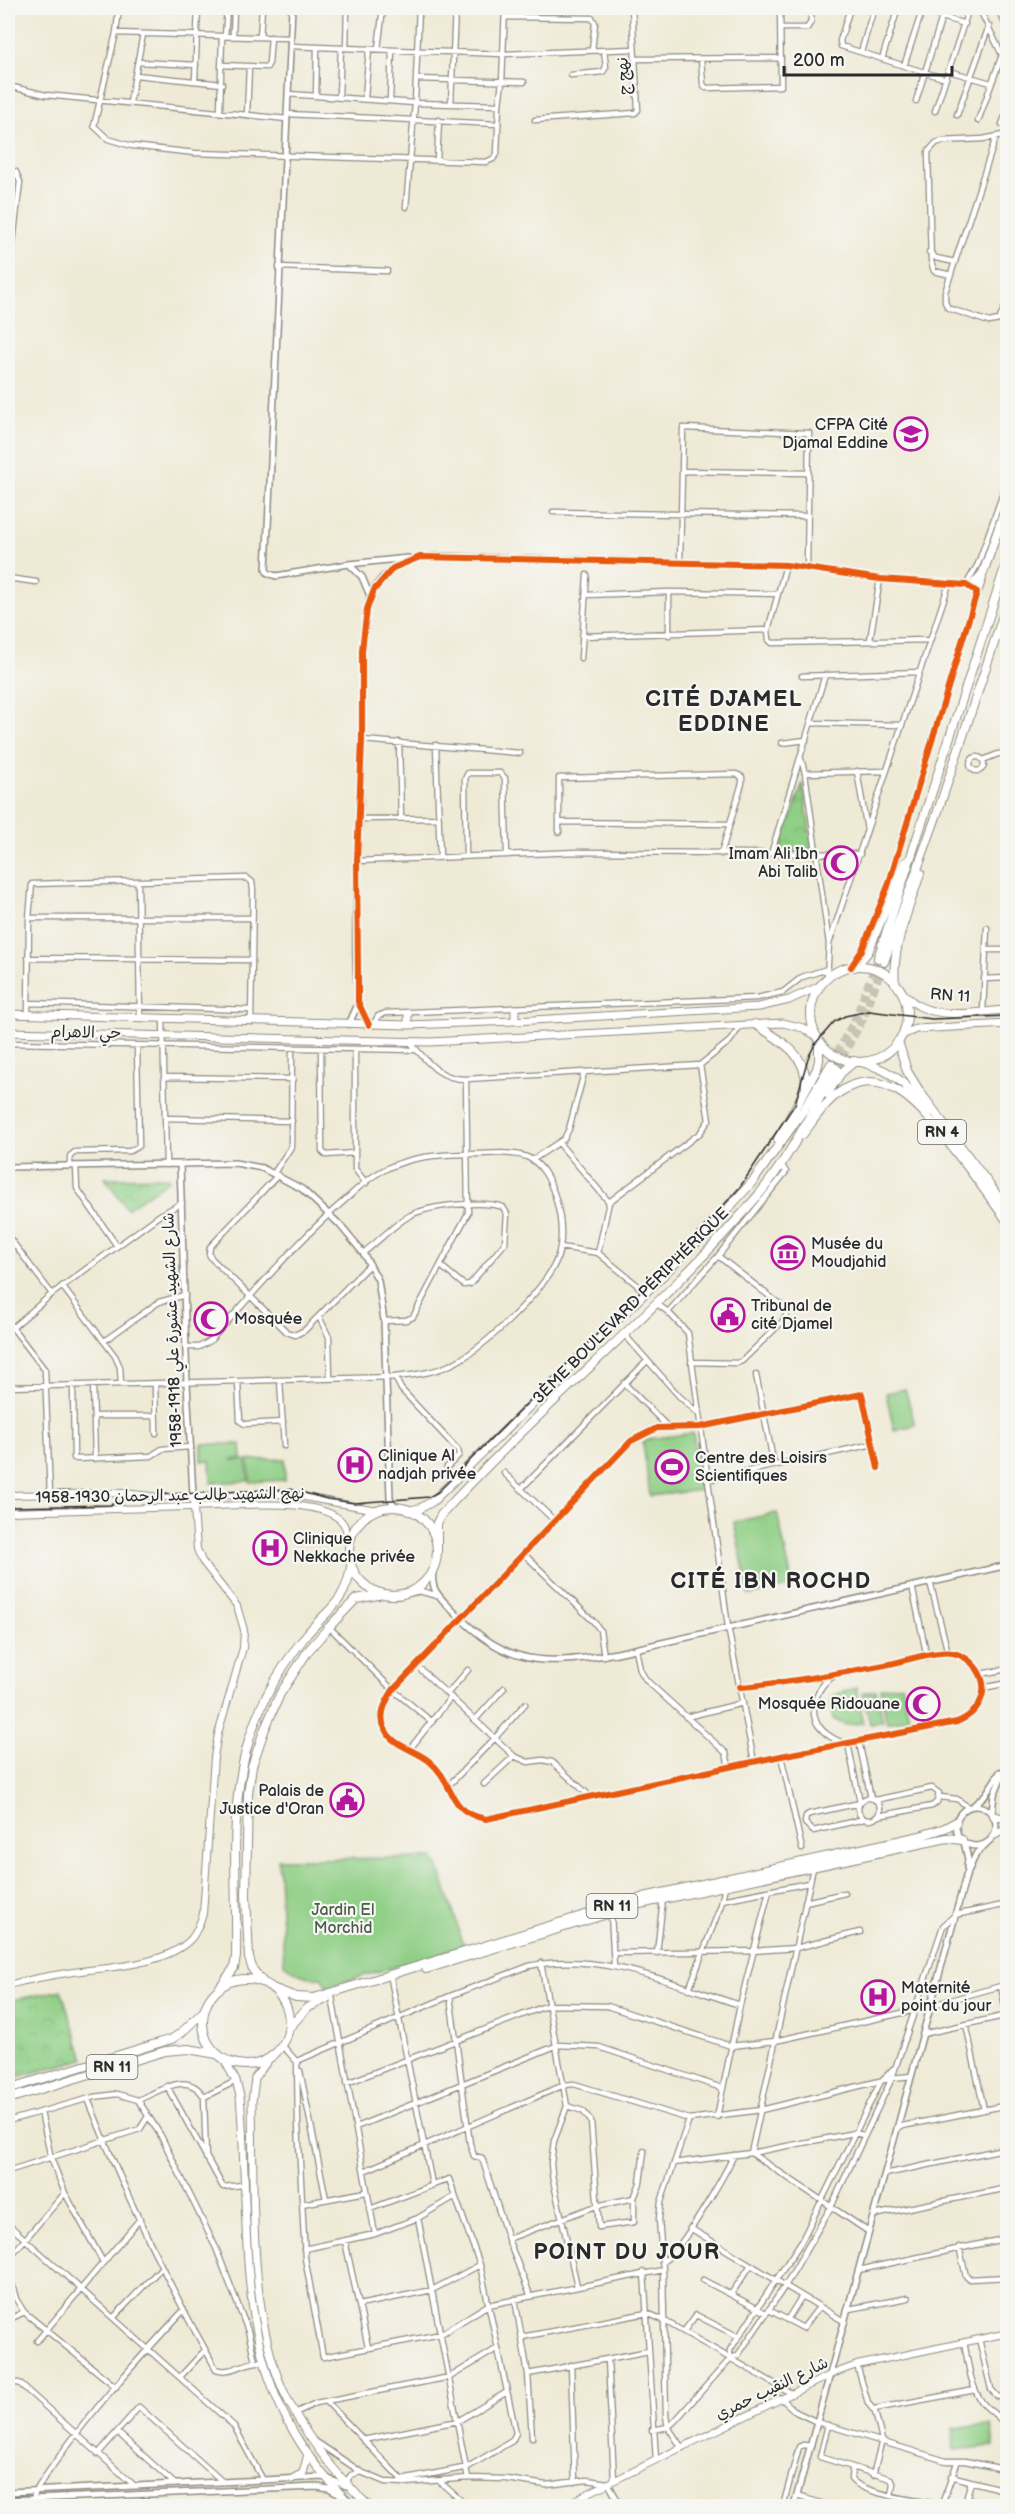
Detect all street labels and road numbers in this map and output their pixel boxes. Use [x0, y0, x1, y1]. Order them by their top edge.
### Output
street label: نهج ج [613, 56, 635, 96]
street label: RN 11 [929, 985, 971, 1007]
street label: حي الاهرام [50, 1023, 122, 1047]
road number: RN 4 [918, 1120, 966, 1144]
street label: 3ÈME BOULEVARD PÉRIPHÉRIQUE [528, 1203, 733, 1408]
street label: شارع الشهيد عشورة علي 1918-1958 [159, 1212, 191, 1448]
street label: نهج الشهيد طالب عبد الرحمان 1930-1958 [35, 1484, 305, 1508]
road number: RN 11 [586, 1894, 638, 1918]
road number: RN 11 [86, 2055, 138, 2079]
street label: شارع النقيب حمري [713, 2353, 832, 2425]

